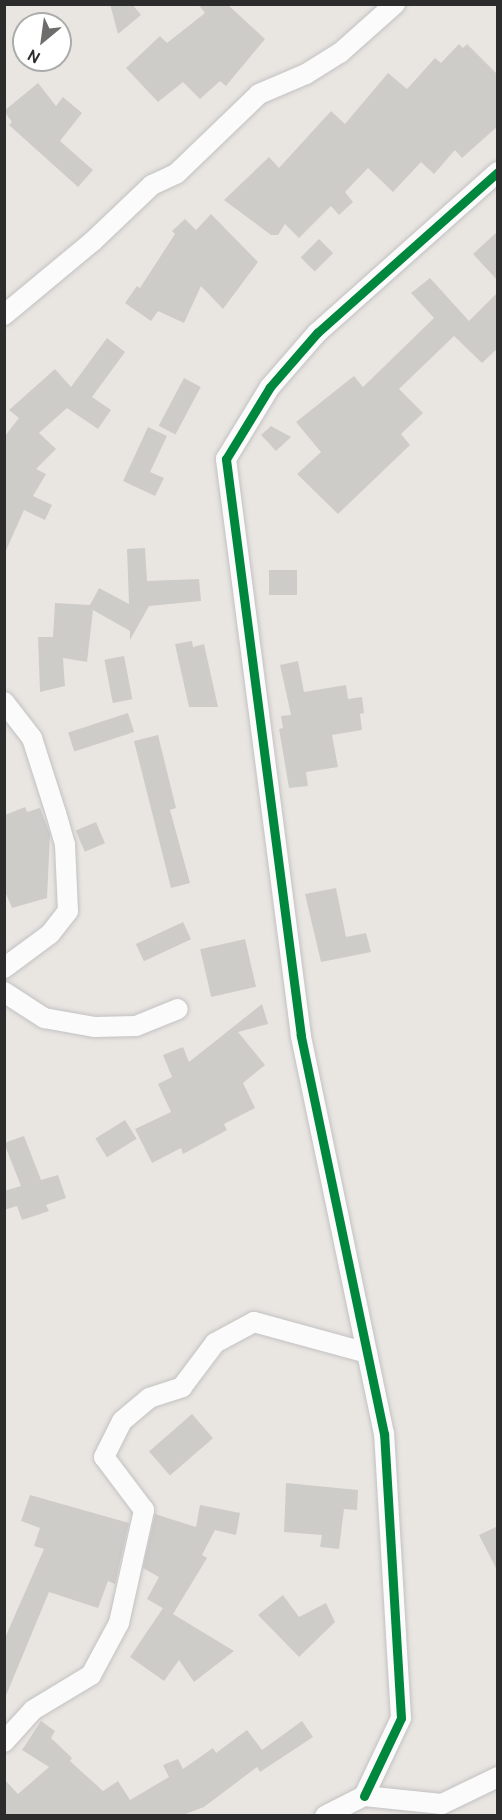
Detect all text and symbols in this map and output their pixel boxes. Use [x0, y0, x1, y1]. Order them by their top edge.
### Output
north arrow [12, 12, 72, 72]
text: N [24, 45, 44, 67]

